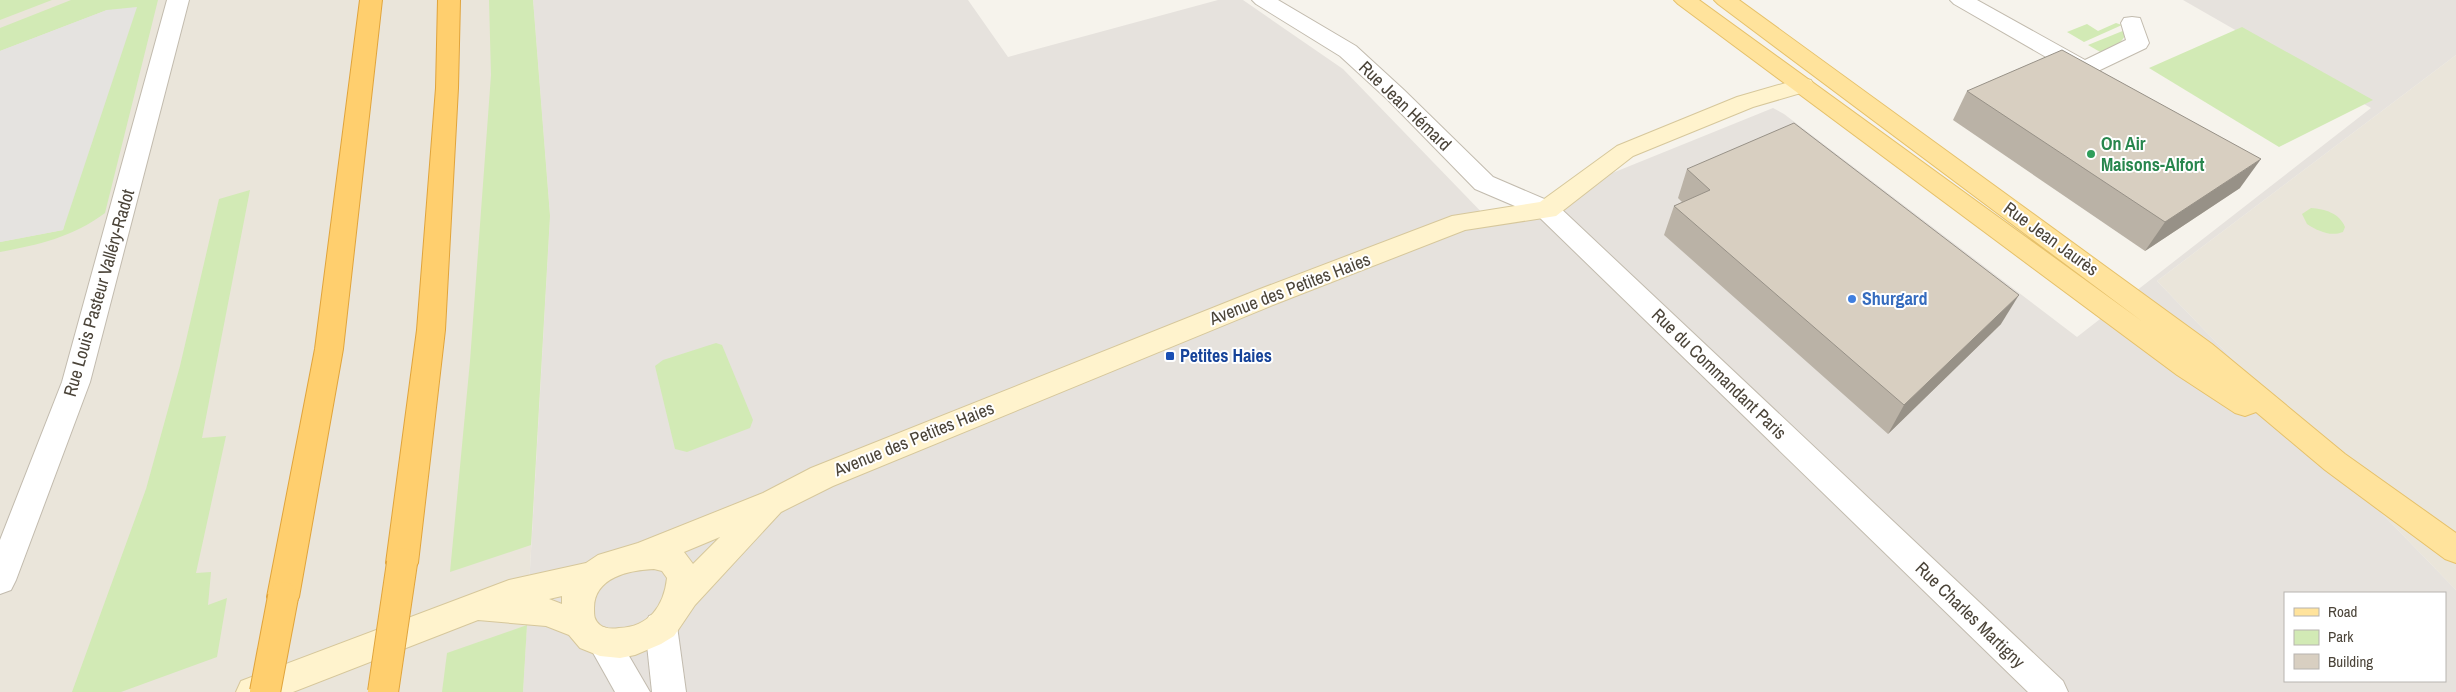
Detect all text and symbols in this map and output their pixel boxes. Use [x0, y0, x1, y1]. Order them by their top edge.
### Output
street label: Rue Jean Hémard [1354, 55, 1457, 156]
place label: On Air Maisons-Alfort [2101, 131, 2204, 177]
marker: On Air Maisons-Alfort [2085, 148, 2097, 160]
street label: Rue Louis Pasteur Valléry-Radot [57, 186, 140, 399]
street label: Rue Jean Jaurès [1999, 196, 2104, 282]
street label: Avenue des Petites Haies [1205, 246, 1374, 331]
place label: Shurgard [1862, 286, 1928, 311]
marker: Shurgard [1846, 293, 1858, 305]
street label: Rue du Commandant Paris [1646, 303, 1792, 445]
place label: Petites Haies [1180, 343, 1272, 368]
marker: Petites Haies [1164, 350, 1176, 362]
street label: Avenue des Petites Haies [829, 395, 998, 482]
street label: Rue Charles Martigny [1910, 556, 2031, 674]
legend [2284, 592, 2446, 682]
text: Road [2328, 601, 2357, 622]
text: Park [2328, 626, 2354, 647]
text: Building [2328, 651, 2373, 672]

